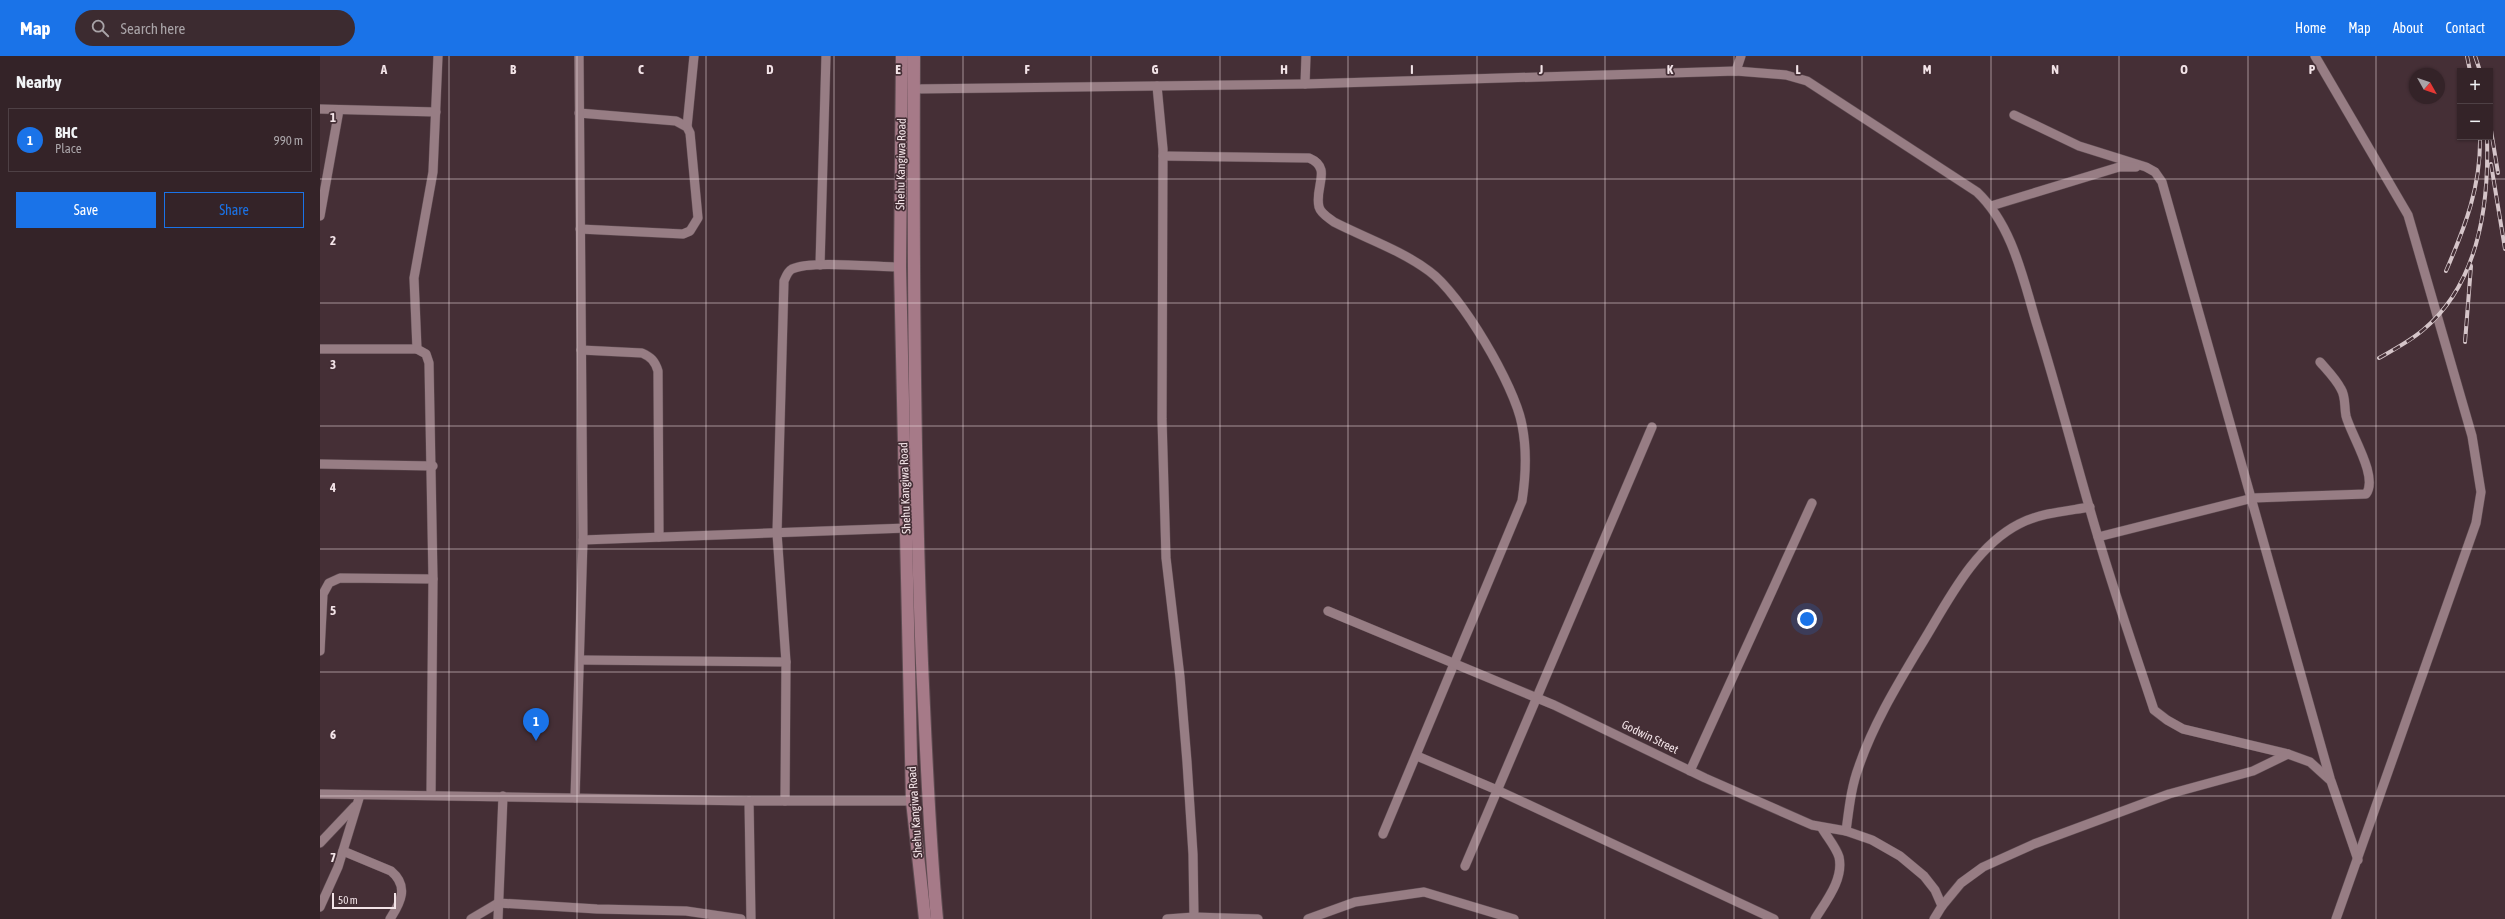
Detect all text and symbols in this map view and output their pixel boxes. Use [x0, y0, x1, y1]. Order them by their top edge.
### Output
search box [75, 10, 355, 46]
text: Map [20, 17, 51, 39]
icon: search [89, 17, 111, 39]
text: Search here [121, 20, 185, 37]
text: Home [2295, 20, 2326, 36]
text: Map [2348, 20, 2371, 36]
text: About [2393, 20, 2424, 36]
text: Contact [2446, 20, 2485, 36]
text: A [380, 62, 388, 77]
text: B [510, 62, 517, 77]
text: C [638, 62, 644, 77]
text: D [766, 62, 774, 77]
text: E [895, 62, 901, 77]
text: F [1024, 62, 1030, 77]
text: G [1152, 62, 1159, 77]
text: H [1280, 62, 1288, 77]
text: I [1410, 62, 1414, 77]
text: J [1538, 62, 1543, 77]
text: K [1667, 62, 1674, 77]
text: L [1795, 62, 1801, 77]
text: M [1923, 62, 1932, 77]
text: N [2051, 62, 2059, 77]
text: O [2180, 62, 2188, 77]
text: P [2309, 62, 2316, 77]
north arrow [2409, 68, 2445, 104]
map controls [2457, 68, 2493, 140]
button: + [2457, 68, 2493, 104]
text: Nearby [16, 72, 62, 92]
button: − [2457, 104, 2493, 140]
text: 1 [330, 110, 336, 125]
street label: Shehu Kangiwa Road [893, 118, 909, 210]
text: BHC [55, 124, 78, 141]
text: 1 [27, 133, 33, 148]
text: 990 m [274, 133, 303, 148]
text: Place [55, 141, 82, 156]
button: Save [16, 192, 156, 228]
button: Share [164, 192, 304, 228]
text: 2 [330, 233, 336, 248]
text: 3 [330, 357, 336, 372]
street label: Shehu Kangiwa Road [896, 442, 914, 534]
text: 4 [329, 480, 336, 495]
text: 5 [330, 603, 336, 618]
your location [1797, 609, 1817, 629]
pin: 1 [523, 708, 549, 741]
street label: Godwin Street [1619, 717, 1681, 757]
text: 6 [330, 727, 336, 742]
street label: Shehu Kangiwa Road [905, 766, 925, 858]
text: 7 [330, 850, 336, 865]
scale bar [332, 891, 396, 910]
text: 50 m [338, 894, 358, 906]

